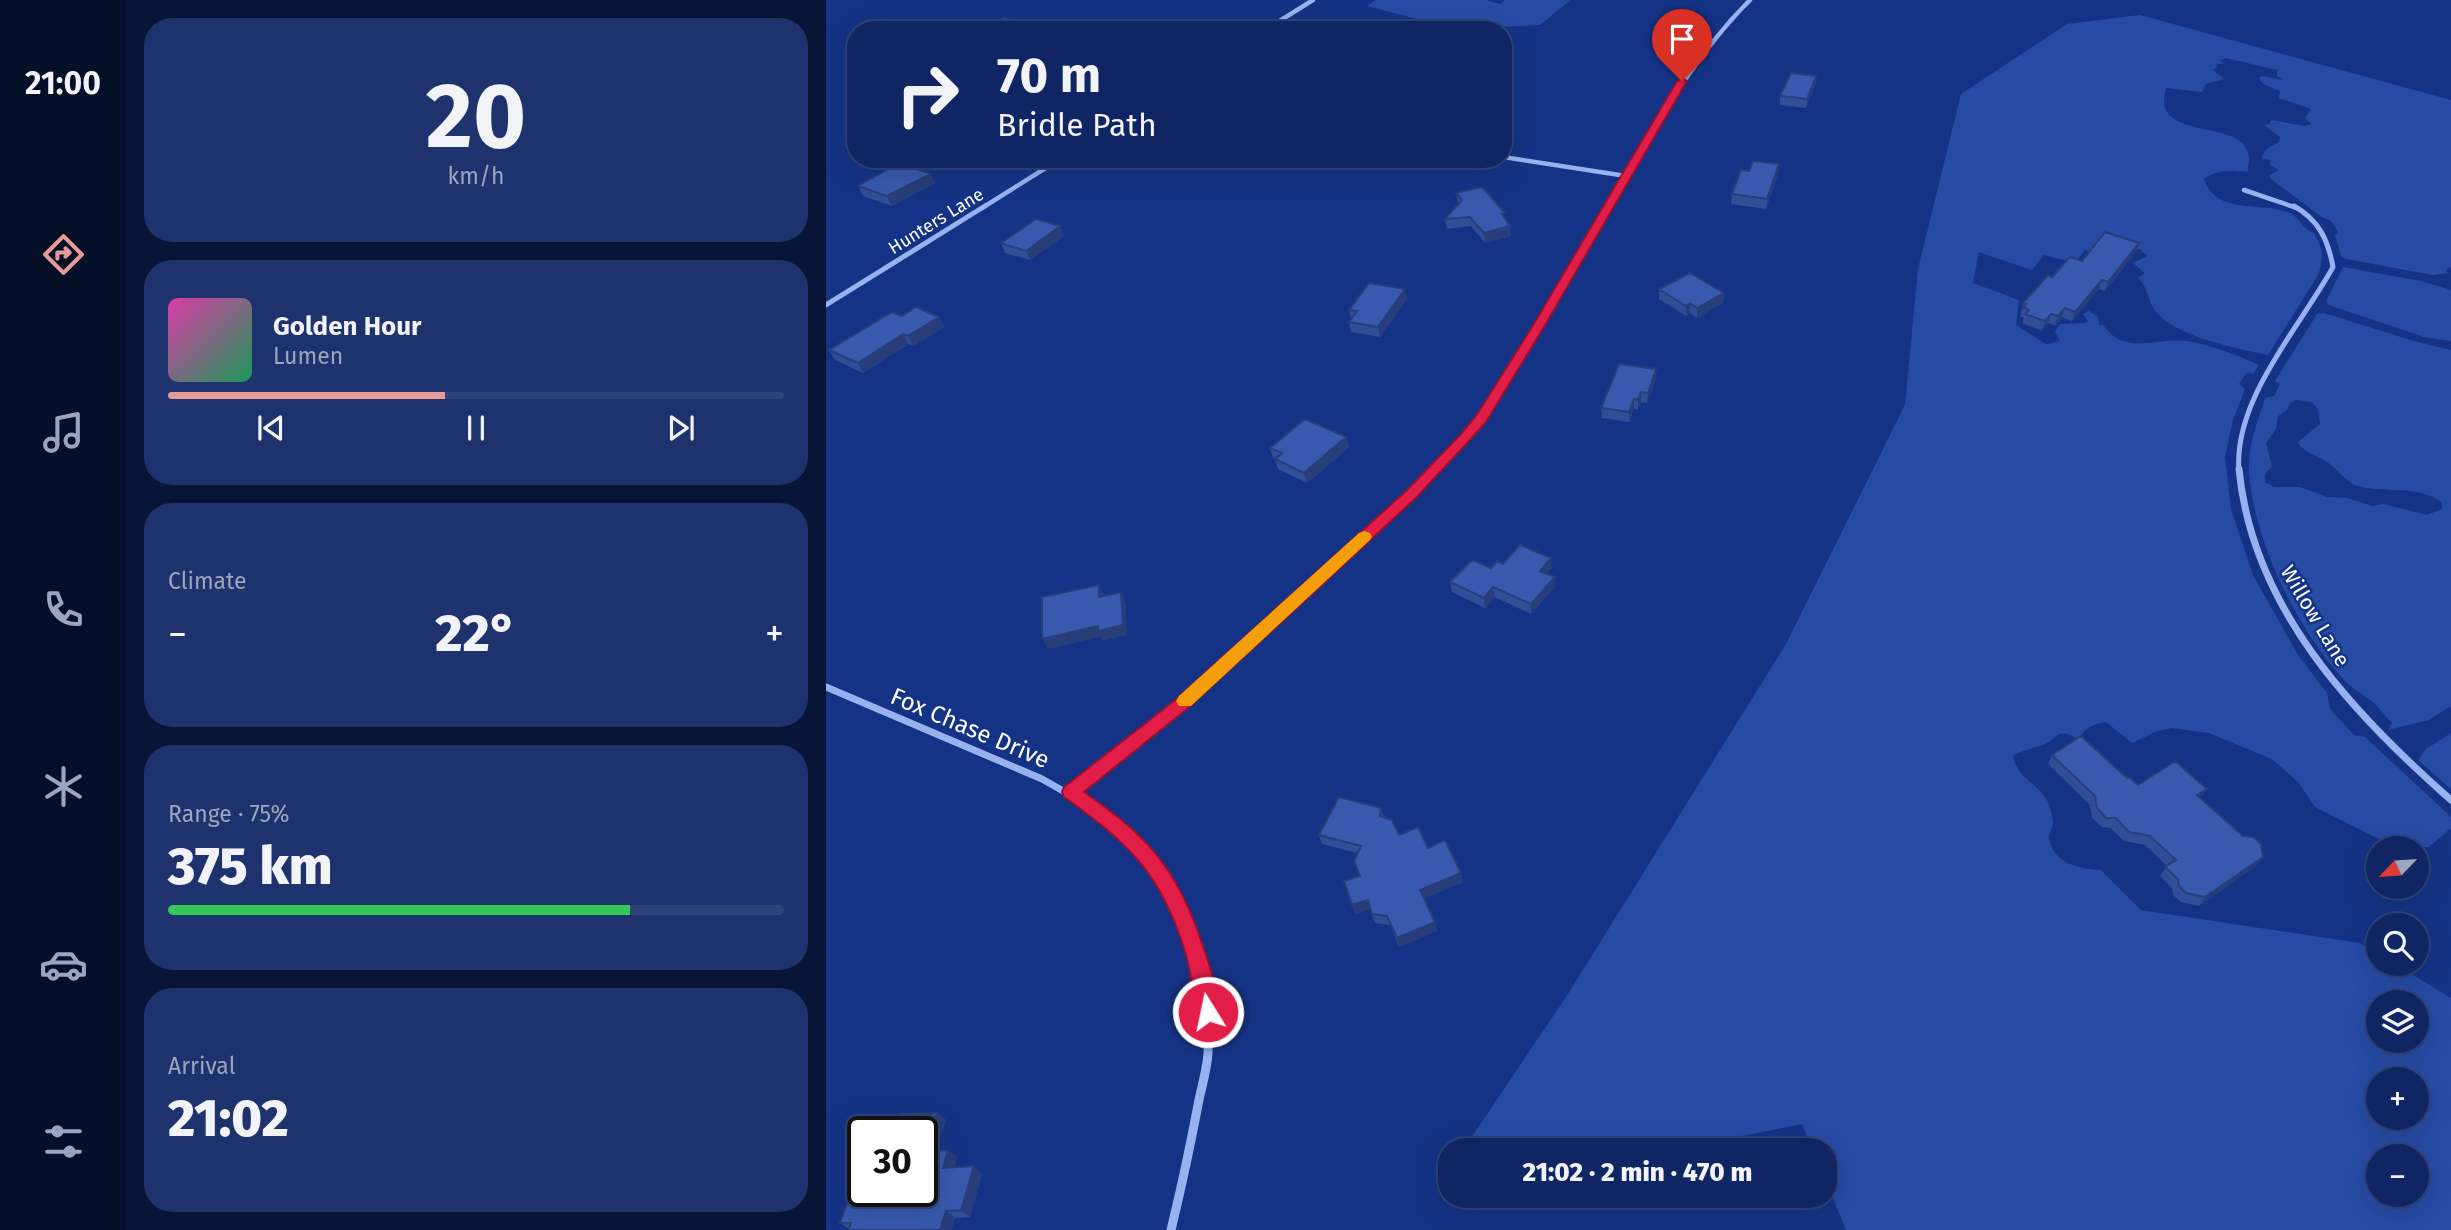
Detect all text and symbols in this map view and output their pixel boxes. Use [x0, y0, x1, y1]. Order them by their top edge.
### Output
pin [1652, 9, 1712, 81]
icon: arrive [1663, 20, 1701, 58]
text: 70 m [997, 46, 1101, 105]
icon: right [882, 49, 973, 140]
text: 20 [426, 62, 526, 171]
text: 21:00 [25, 64, 101, 102]
text: Bridle Path [997, 106, 1157, 144]
text: km/h [448, 162, 504, 190]
street label: Hunters Lane [884, 183, 988, 259]
icon: directions [39, 230, 88, 279]
text: Golden Hour [273, 311, 421, 342]
text: Lumen [273, 342, 343, 370]
icon: music [39, 408, 88, 457]
icon: previous [252, 409, 290, 447]
icon: pause [457, 409, 495, 447]
icon: next [662, 409, 700, 447]
street label: Willow Lane [2275, 561, 2355, 671]
text: Climate [168, 567, 247, 595]
icon: phone [39, 585, 88, 634]
text: 22° [435, 602, 517, 665]
text: − [168, 611, 187, 657]
text: + [765, 611, 784, 657]
street label: Fox Chase Drive [886, 682, 1054, 774]
icon: climate [39, 762, 88, 811]
text: Range · 75% [168, 800, 289, 828]
text: 375 km [168, 835, 333, 898]
north arrow [2366, 836, 2429, 900]
map controls [2366, 836, 2429, 1207]
button: search [2366, 913, 2429, 976]
icon: car [39, 940, 88, 989]
position arrow [1171, 975, 1245, 1049]
button: layers [2366, 990, 2429, 1053]
text: Arrival [168, 1052, 235, 1080]
button: + [2366, 1067, 2429, 1130]
text: 21:02 [168, 1087, 289, 1150]
speed limit sign: 30 [847, 1116, 938, 1207]
icon: filters [39, 1117, 88, 1166]
button: − [2366, 1144, 2429, 1207]
text: 21:02 · 2 min · 470 m [1523, 1157, 1752, 1188]

